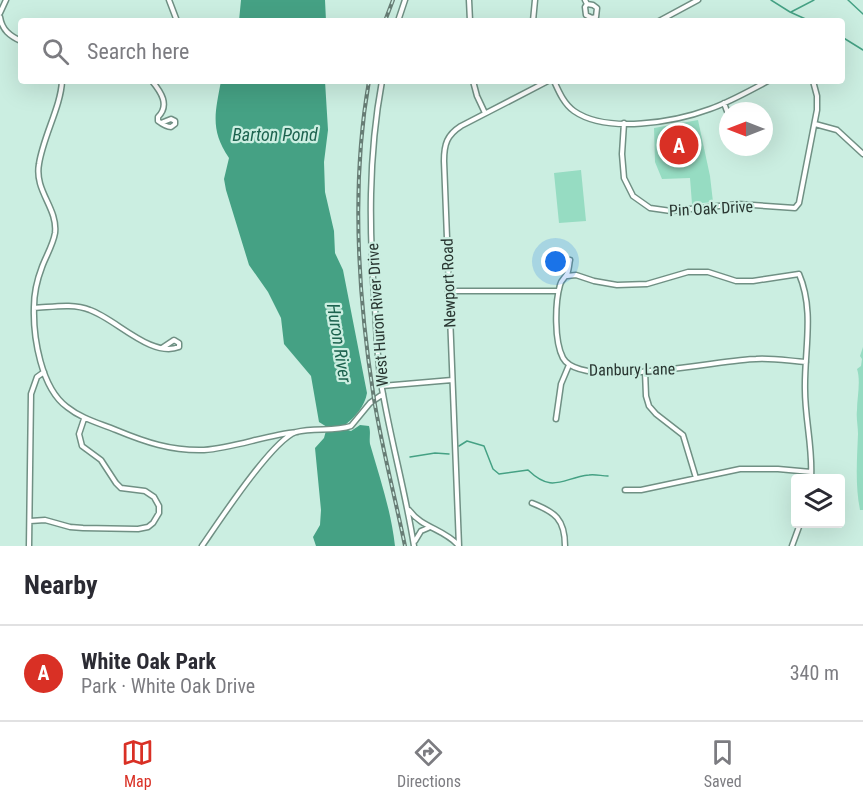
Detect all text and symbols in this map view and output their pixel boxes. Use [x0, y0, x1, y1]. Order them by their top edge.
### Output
search box [18, 18, 845, 84]
icon: search [39, 35, 72, 68]
text: Search here [87, 39, 189, 64]
north arrow [719, 102, 773, 156]
pin: A [660, 122, 698, 168]
water label: Barton Pond [232, 124, 318, 145]
street label: Pin Oak Drive [669, 197, 753, 220]
street label: Newport Road [437, 238, 460, 328]
street label: West Huron River Drive [363, 243, 392, 387]
your location [541, 247, 570, 276]
water label: Huron River [323, 302, 356, 385]
street label: Danbury Lane [589, 359, 675, 380]
map controls [791, 474, 845, 528]
button: layers [791, 474, 845, 528]
text: Nearby [24, 570, 98, 600]
text: White Oak Park [81, 649, 216, 674]
text: A [38, 661, 49, 685]
text: 340 m [790, 661, 839, 685]
text: Park · White Oak Drive [81, 674, 255, 698]
tab: Map [121, 736, 154, 791]
tab: Directions [397, 736, 461, 791]
tab: Saved [704, 736, 742, 791]

